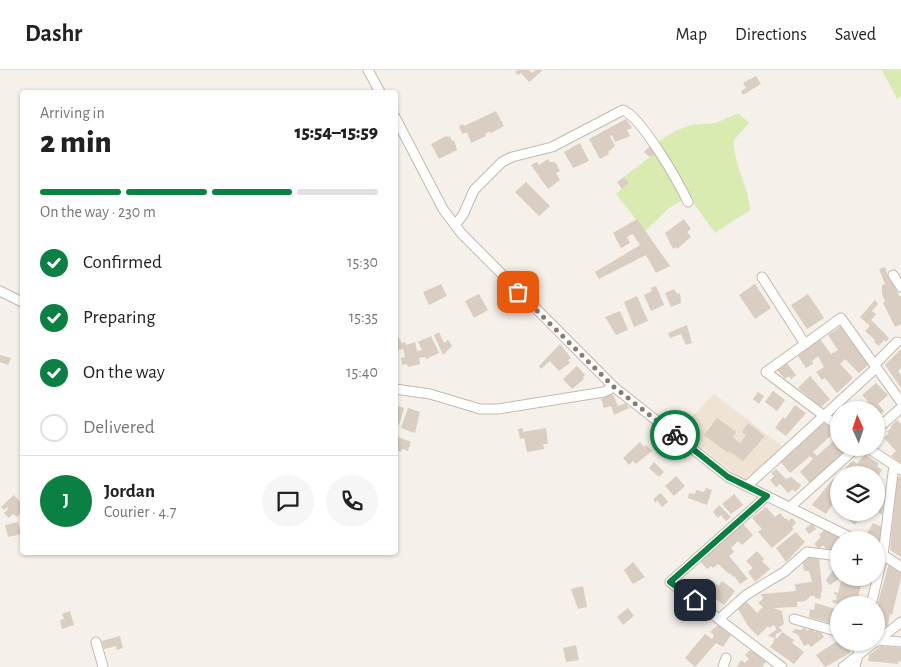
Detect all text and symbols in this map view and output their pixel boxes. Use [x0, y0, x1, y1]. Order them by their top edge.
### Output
text: Dashr [25, 22, 82, 46]
text: Map [676, 26, 707, 44]
text: Directions [735, 26, 807, 44]
text: Saved [835, 26, 876, 44]
text: Arriving in [40, 105, 105, 121]
text: 15:54–15:59 [294, 123, 378, 142]
text: 2 min [40, 126, 112, 158]
text: On the way · 230 m [40, 204, 156, 220]
icon: check [40, 249, 68, 277]
text: Confirmed [83, 253, 162, 272]
text: 15:30 [347, 254, 378, 270]
pin [497, 271, 539, 313]
icon: bag [504, 278, 532, 306]
icon: check [40, 304, 68, 332]
text: Preparing [83, 308, 156, 327]
text: 15:35 [349, 309, 378, 325]
icon: check [40, 359, 68, 387]
text: On the way [83, 363, 165, 382]
text: 15:40 [346, 364, 378, 380]
north arrow [830, 401, 885, 456]
map controls [830, 401, 885, 651]
courier [650, 410, 700, 460]
text: Delivered [83, 418, 155, 437]
icon: bike [661, 421, 689, 449]
button: layers [830, 466, 885, 521]
button: chat [262, 475, 314, 527]
button: phone [326, 475, 378, 527]
text: Jordan [104, 482, 155, 501]
text: J [63, 491, 69, 510]
text: Courier · 4.7 [104, 504, 176, 520]
button: + [830, 531, 885, 586]
pin [674, 579, 716, 621]
icon: home [681, 586, 709, 614]
button: − [830, 596, 885, 651]

